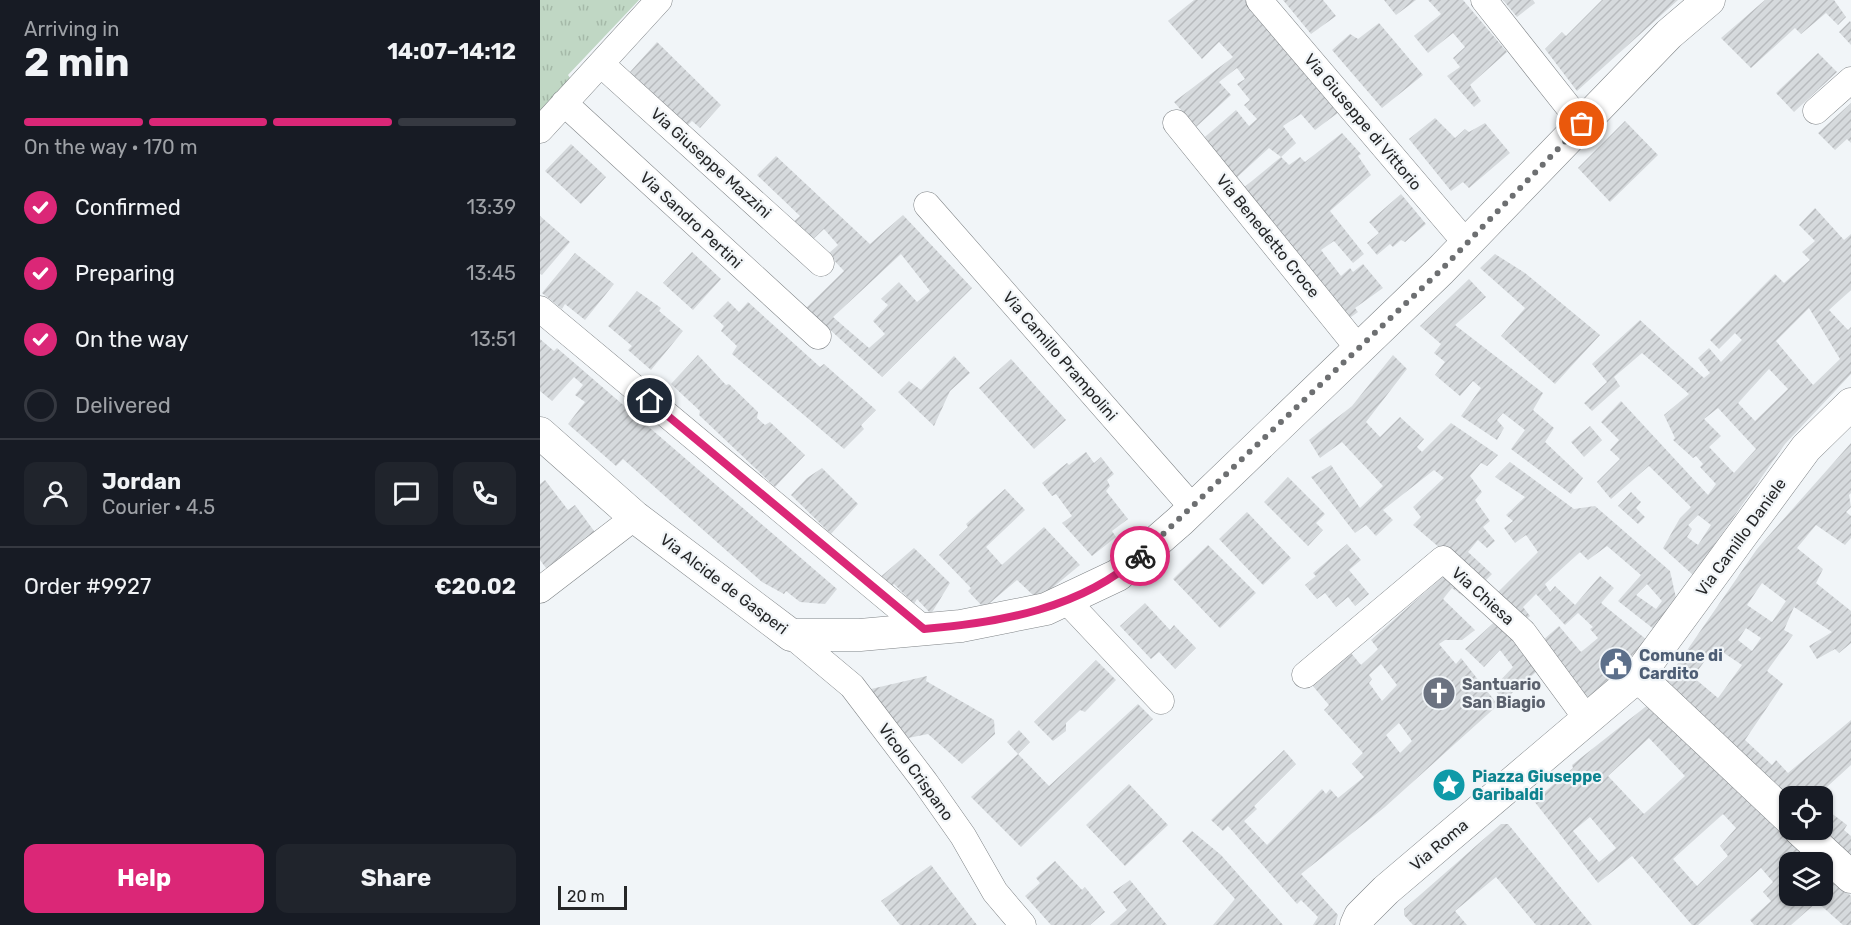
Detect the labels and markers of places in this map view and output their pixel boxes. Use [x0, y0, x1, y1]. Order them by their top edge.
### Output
pin [1556, 98, 1607, 149]
pin [624, 375, 675, 426]
public building icon: Comune di Cardito [1598, 646, 1634, 682]
place label: Comune di Cardito [1639, 646, 1723, 683]
church icon: Santuario San Biagio [1421, 675, 1457, 711]
place label: Santuario San Biagio [1462, 675, 1546, 712]
place icon: Piazza Giuseppe Garibaldi [1431, 767, 1467, 803]
place label: Piazza Giuseppe Garibaldi [1472, 767, 1602, 804]

